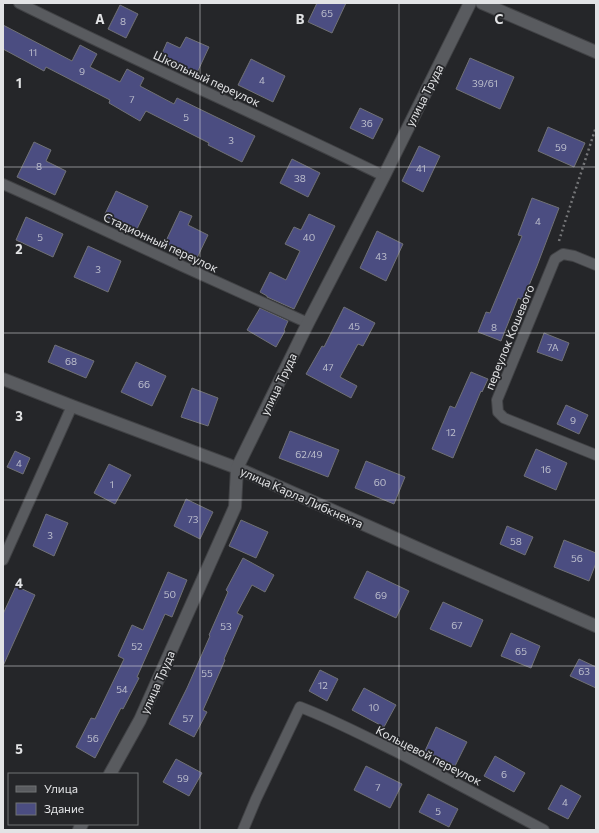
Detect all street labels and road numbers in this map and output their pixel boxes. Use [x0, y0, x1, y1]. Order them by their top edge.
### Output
street label: Школьный переулок [151, 47, 263, 109]
street label: улица Труда [402, 62, 446, 128]
street label: Стадионный переулок [101, 209, 221, 275]
street label: переулок Кошевого [482, 282, 536, 392]
street label: улица Труда [257, 350, 299, 418]
street label: улица Карла Либкнехта [238, 464, 366, 530]
street label: улица Труда [137, 648, 177, 716]
street label: Кольцевой переулок [374, 722, 485, 788]

